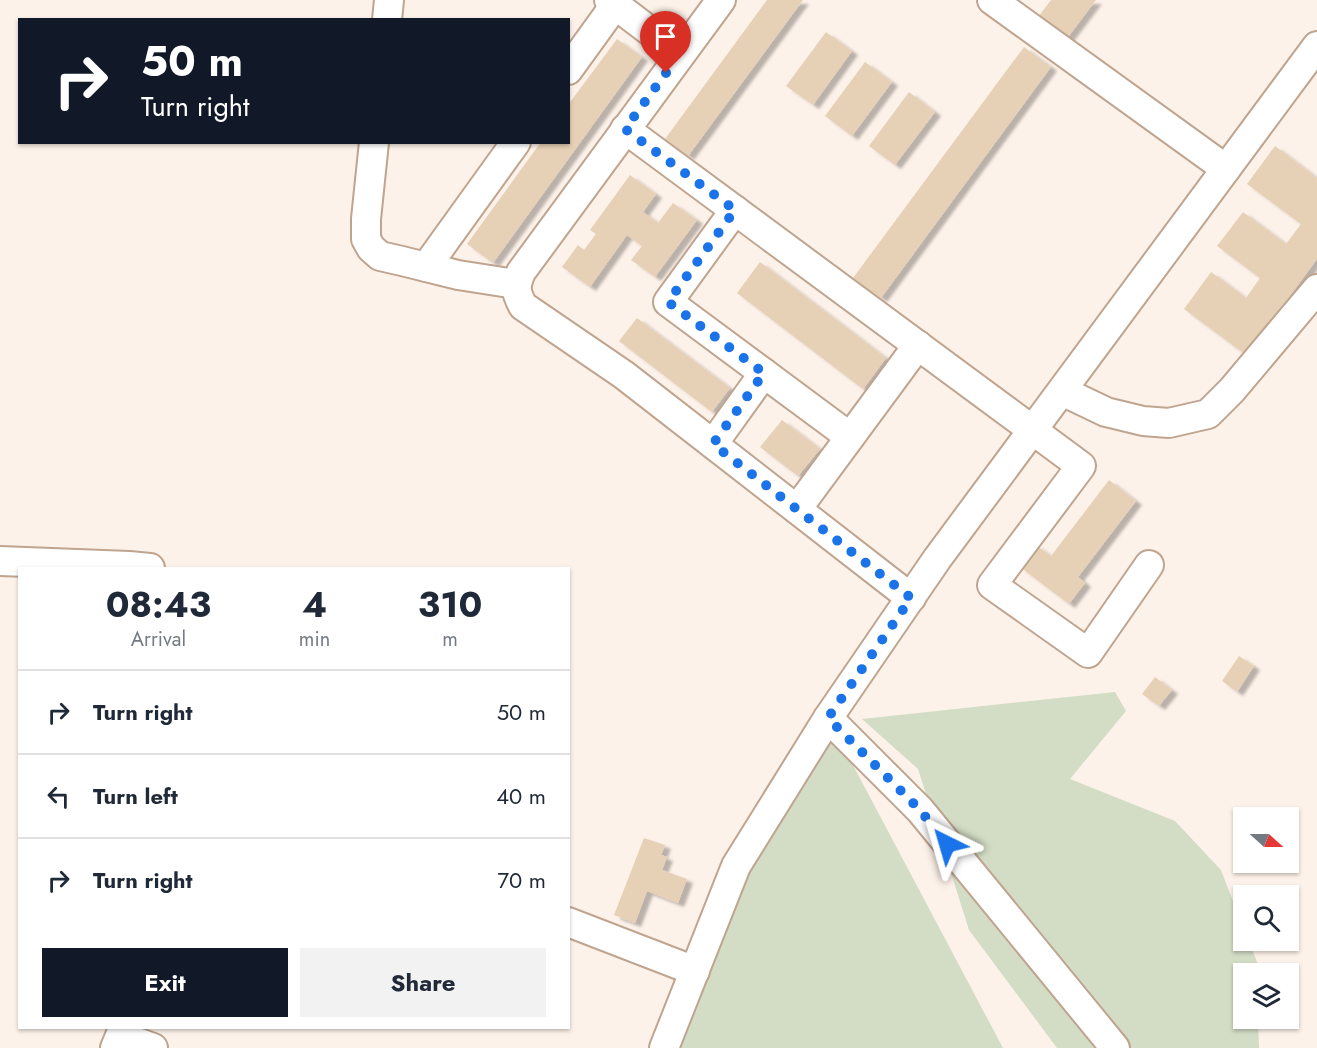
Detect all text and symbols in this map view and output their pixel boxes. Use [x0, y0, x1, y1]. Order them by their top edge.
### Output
pin [640, 11, 691, 73]
icon: arrive [649, 20, 682, 53]
text: 50 m [141, 31, 243, 92]
icon: right [42, 42, 120, 120]
text: Turn right [141, 87, 249, 126]
text: 08:43 [106, 578, 211, 630]
text: 4 [302, 578, 327, 630]
text: 310 [418, 578, 482, 630]
text: Arrival [131, 625, 186, 654]
text: min [299, 625, 330, 654]
text: m [442, 625, 458, 654]
icon: right [42, 696, 75, 729]
text: Turn right [93, 696, 193, 728]
text: 50 m [497, 696, 546, 728]
icon: left [42, 780, 75, 813]
text: Turn left [93, 780, 178, 812]
text: 40 m [496, 780, 546, 812]
north arrow [1233, 807, 1299, 873]
map controls [1233, 807, 1299, 1029]
position arrow [915, 812, 979, 876]
icon: right [42, 864, 75, 897]
text: Turn right [93, 864, 193, 896]
text: 70 m [497, 864, 546, 896]
button: search [1233, 885, 1299, 951]
button: Exit [42, 948, 288, 1017]
button: Share [300, 948, 546, 1017]
button: layers [1233, 963, 1299, 1029]

